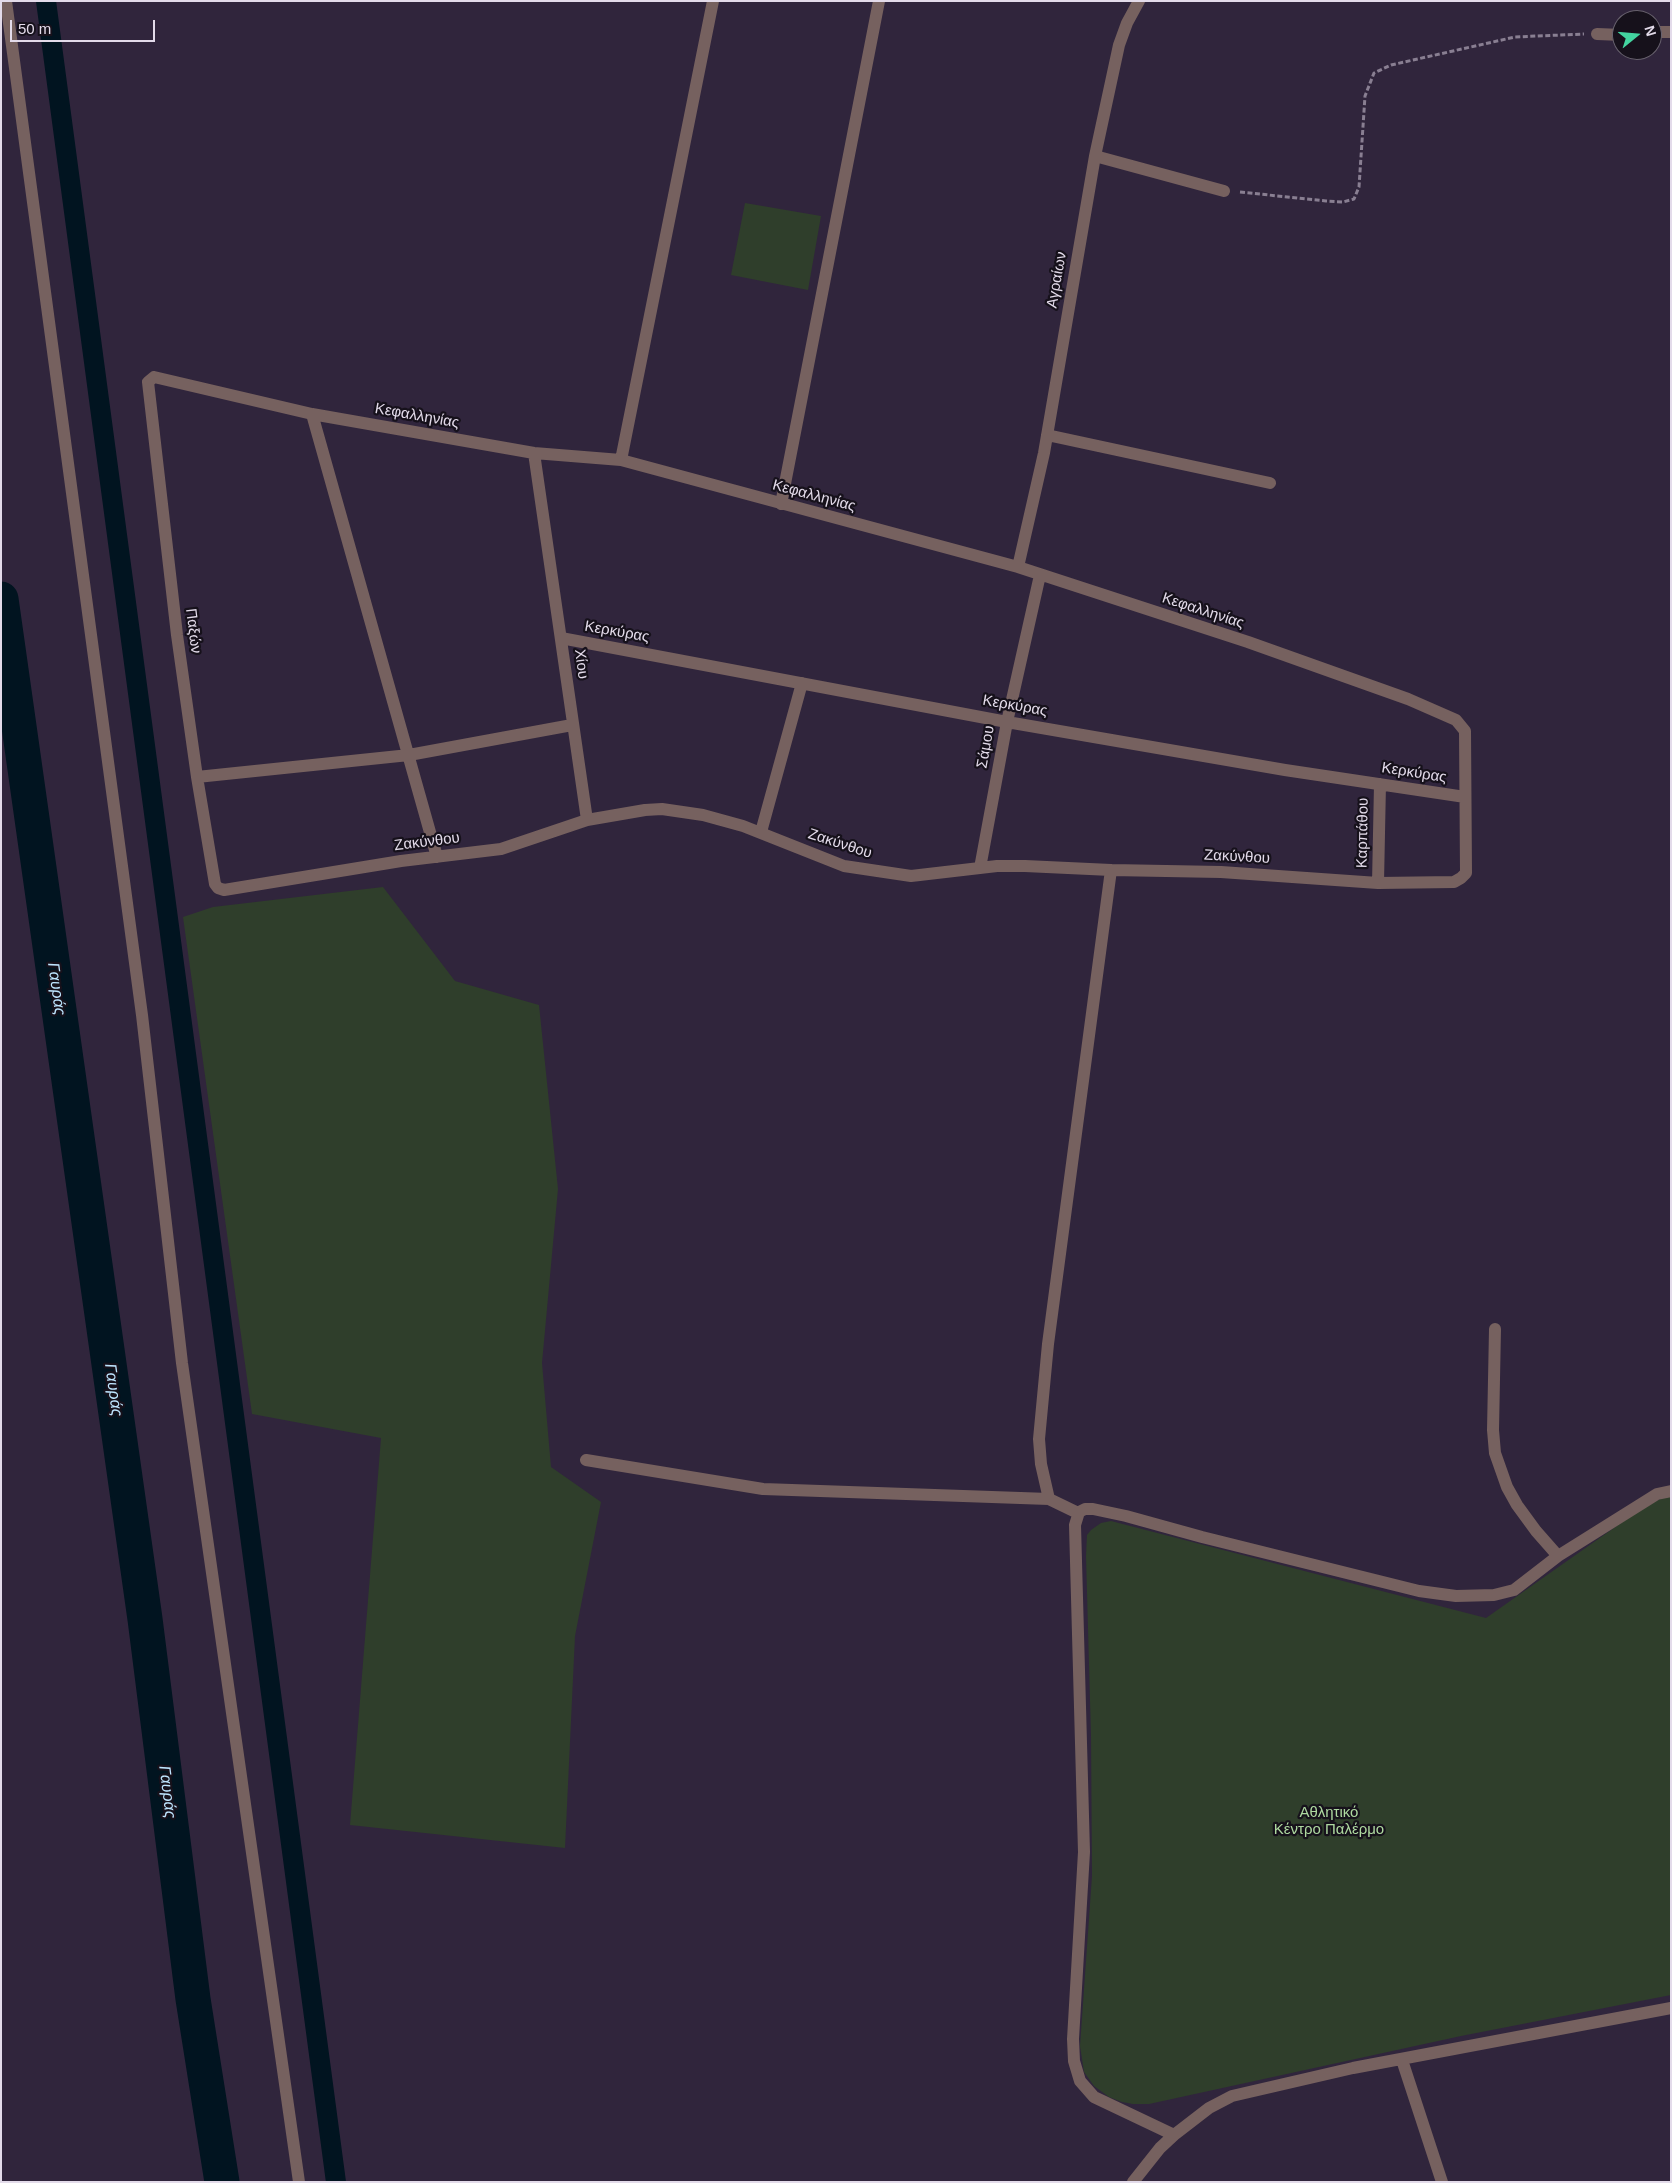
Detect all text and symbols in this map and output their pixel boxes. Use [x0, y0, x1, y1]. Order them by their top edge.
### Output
scale bar [12, 10, 158, 42]
north arrow [1612, 10, 1662, 60]
text: 50 m [18, 20, 51, 37]
text: N [1641, 24, 1660, 38]
street label: Αγραίων [1043, 250, 1071, 310]
street label: Κεφαλληνίας [374, 400, 460, 432]
street label: Κεφαλληνίας [771, 476, 857, 516]
street label: Κεφαλληνίας [1160, 589, 1246, 633]
street label: Παξών [181, 607, 205, 655]
street label: Κερκύρας [583, 617, 651, 647]
street label: Χίου [570, 648, 592, 680]
street label: Κερκύρας [981, 691, 1049, 721]
street label: Σάμου [973, 724, 999, 770]
street label: Κερκύρας [1380, 759, 1448, 787]
street label: Καρπάθου [1353, 798, 1373, 868]
street label: Ζακύνθου [806, 825, 874, 863]
street label: Ζακύνθου [393, 829, 461, 855]
street label: Ζακύνθου [1204, 846, 1270, 868]
water label: Γαυράς [43, 961, 69, 1017]
water label: Γαυράς [100, 1362, 126, 1418]
water label: Γαυράς [154, 1764, 180, 1820]
park label: Αθλητικό Κέντρο Παλέρμο [1274, 1804, 1384, 1839]

